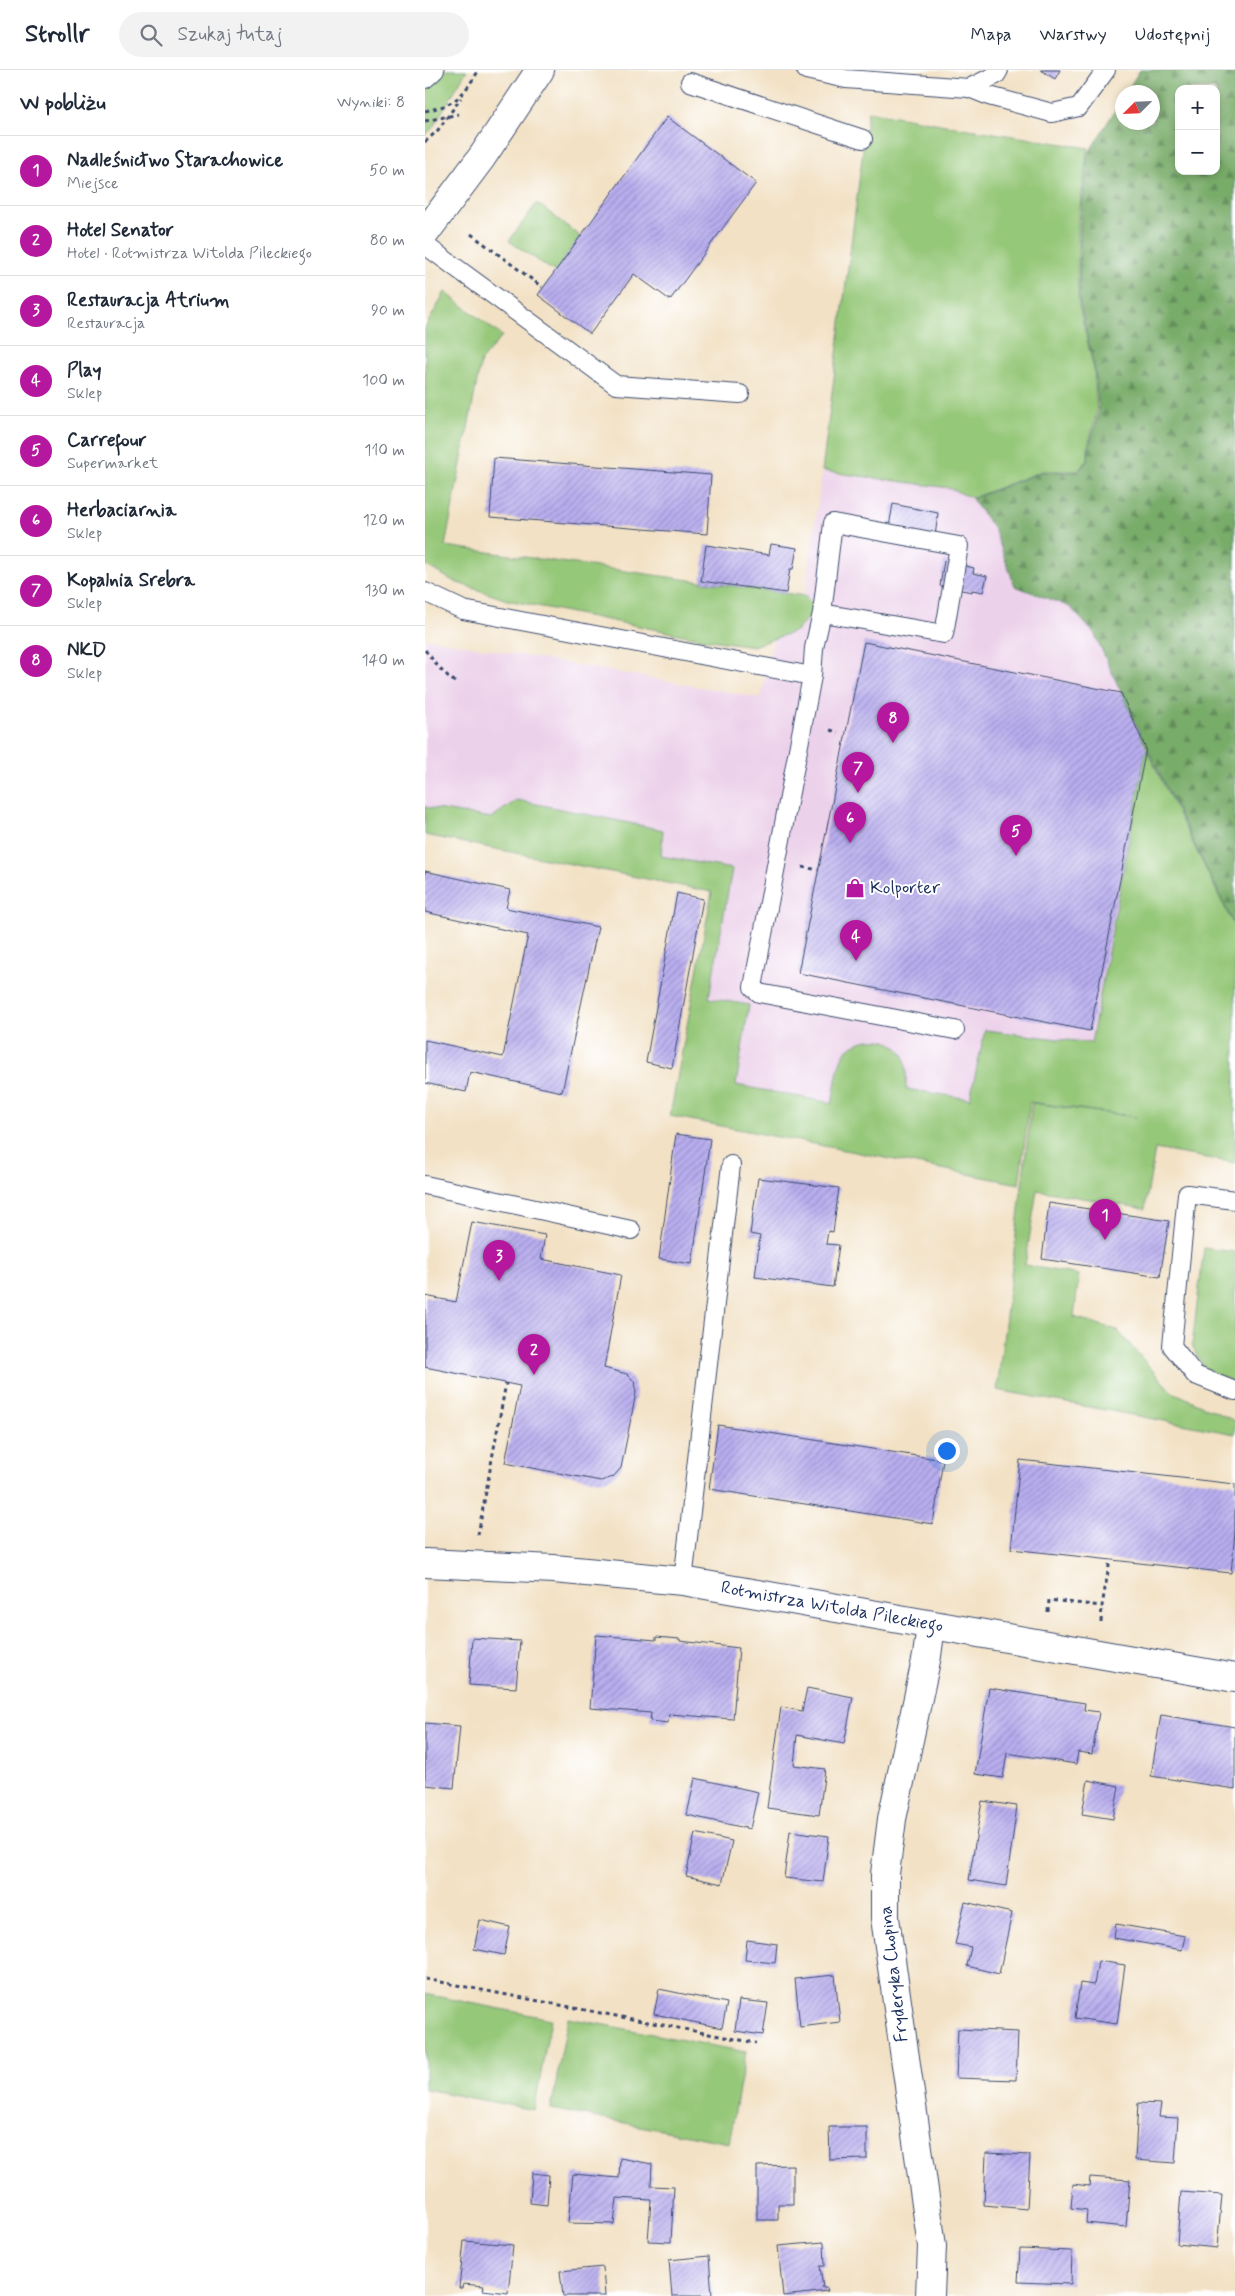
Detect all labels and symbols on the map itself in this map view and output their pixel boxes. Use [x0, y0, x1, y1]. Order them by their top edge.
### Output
north arrow [1115, 85, 1160, 130]
pin: 8 [877, 702, 909, 743]
pin: 7 [842, 752, 874, 793]
pin: 6 [834, 802, 866, 843]
pin: 5 [1000, 815, 1032, 856]
place label: Kolporter [870, 876, 941, 900]
shop icon: Kolporter [844, 877, 866, 899]
pin: 4 [840, 920, 872, 961]
pin: 1 [1089, 1199, 1121, 1240]
pin: 3 [483, 1240, 515, 1281]
pin: 2 [518, 1334, 550, 1375]
your location [934, 1438, 960, 1464]
street label: Rotmistrza Witolda Pileckiego [719, 1576, 945, 1640]
street label: Fryderyka Chopina [874, 1905, 914, 2043]

